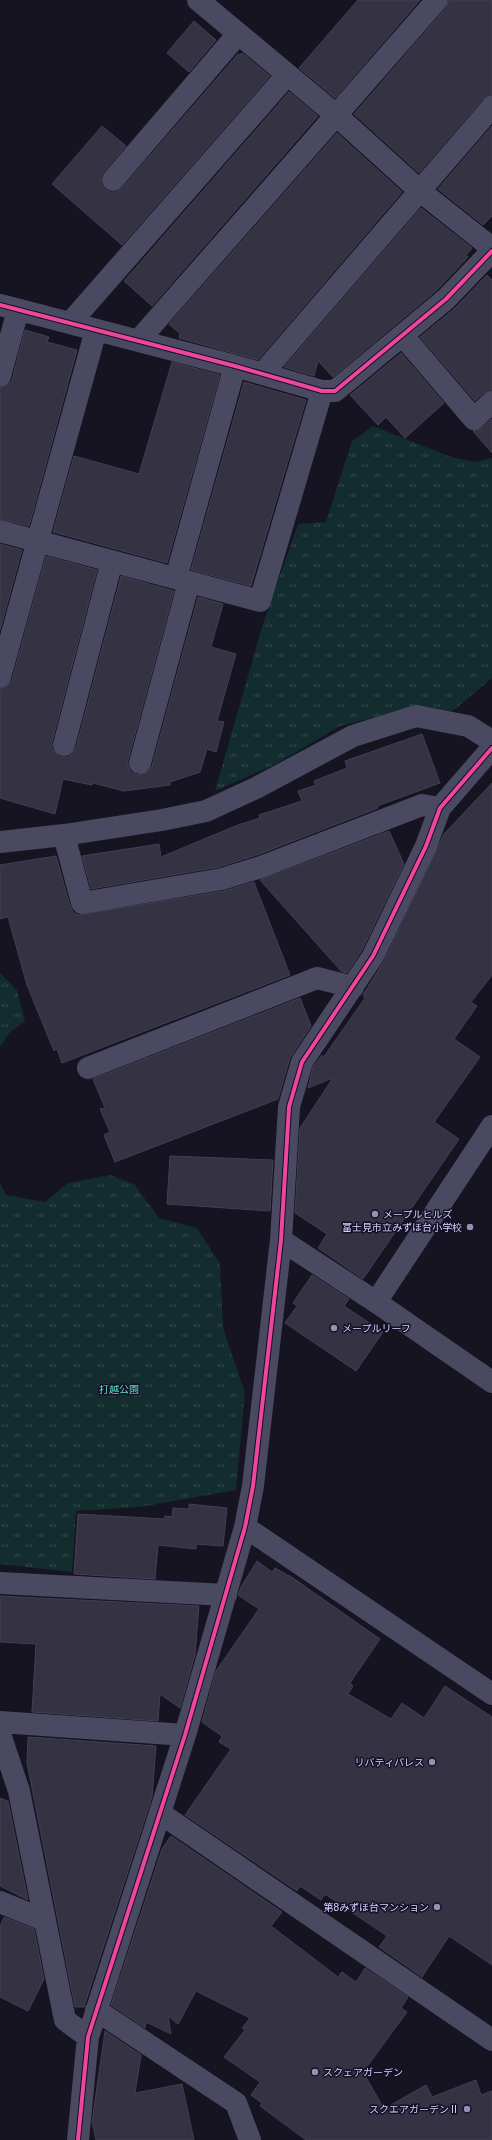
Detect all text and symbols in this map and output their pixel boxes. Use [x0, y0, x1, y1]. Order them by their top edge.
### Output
marker: メープルヒルズ [370, 1209, 380, 1219]
place label: メープルヒルズ [383, 1209, 452, 1220]
place label: 富士見市立みずほ台小学校 [342, 1222, 462, 1233]
marker: 富士見市立みずほ台小学校 [465, 1222, 475, 1232]
marker: メープルリーフ [329, 1323, 339, 1333]
place label: メープルリーフ [342, 1323, 411, 1334]
park label: 打越公園 [99, 1384, 139, 1395]
place label: リバティパレス [355, 1757, 424, 1768]
marker: リバティパレス [427, 1757, 437, 1767]
place label: 第8みずほ台マンション [323, 1902, 429, 1913]
marker: 第8みずほ台マンション [432, 1902, 442, 1912]
marker: スクェアガーデン [310, 2067, 320, 2077]
place label: スクェアガーデン [323, 2067, 403, 2078]
place label: スクエアガーデンⅡ [369, 2104, 459, 2115]
marker: スクエアガーデンⅡ [462, 2104, 472, 2114]

